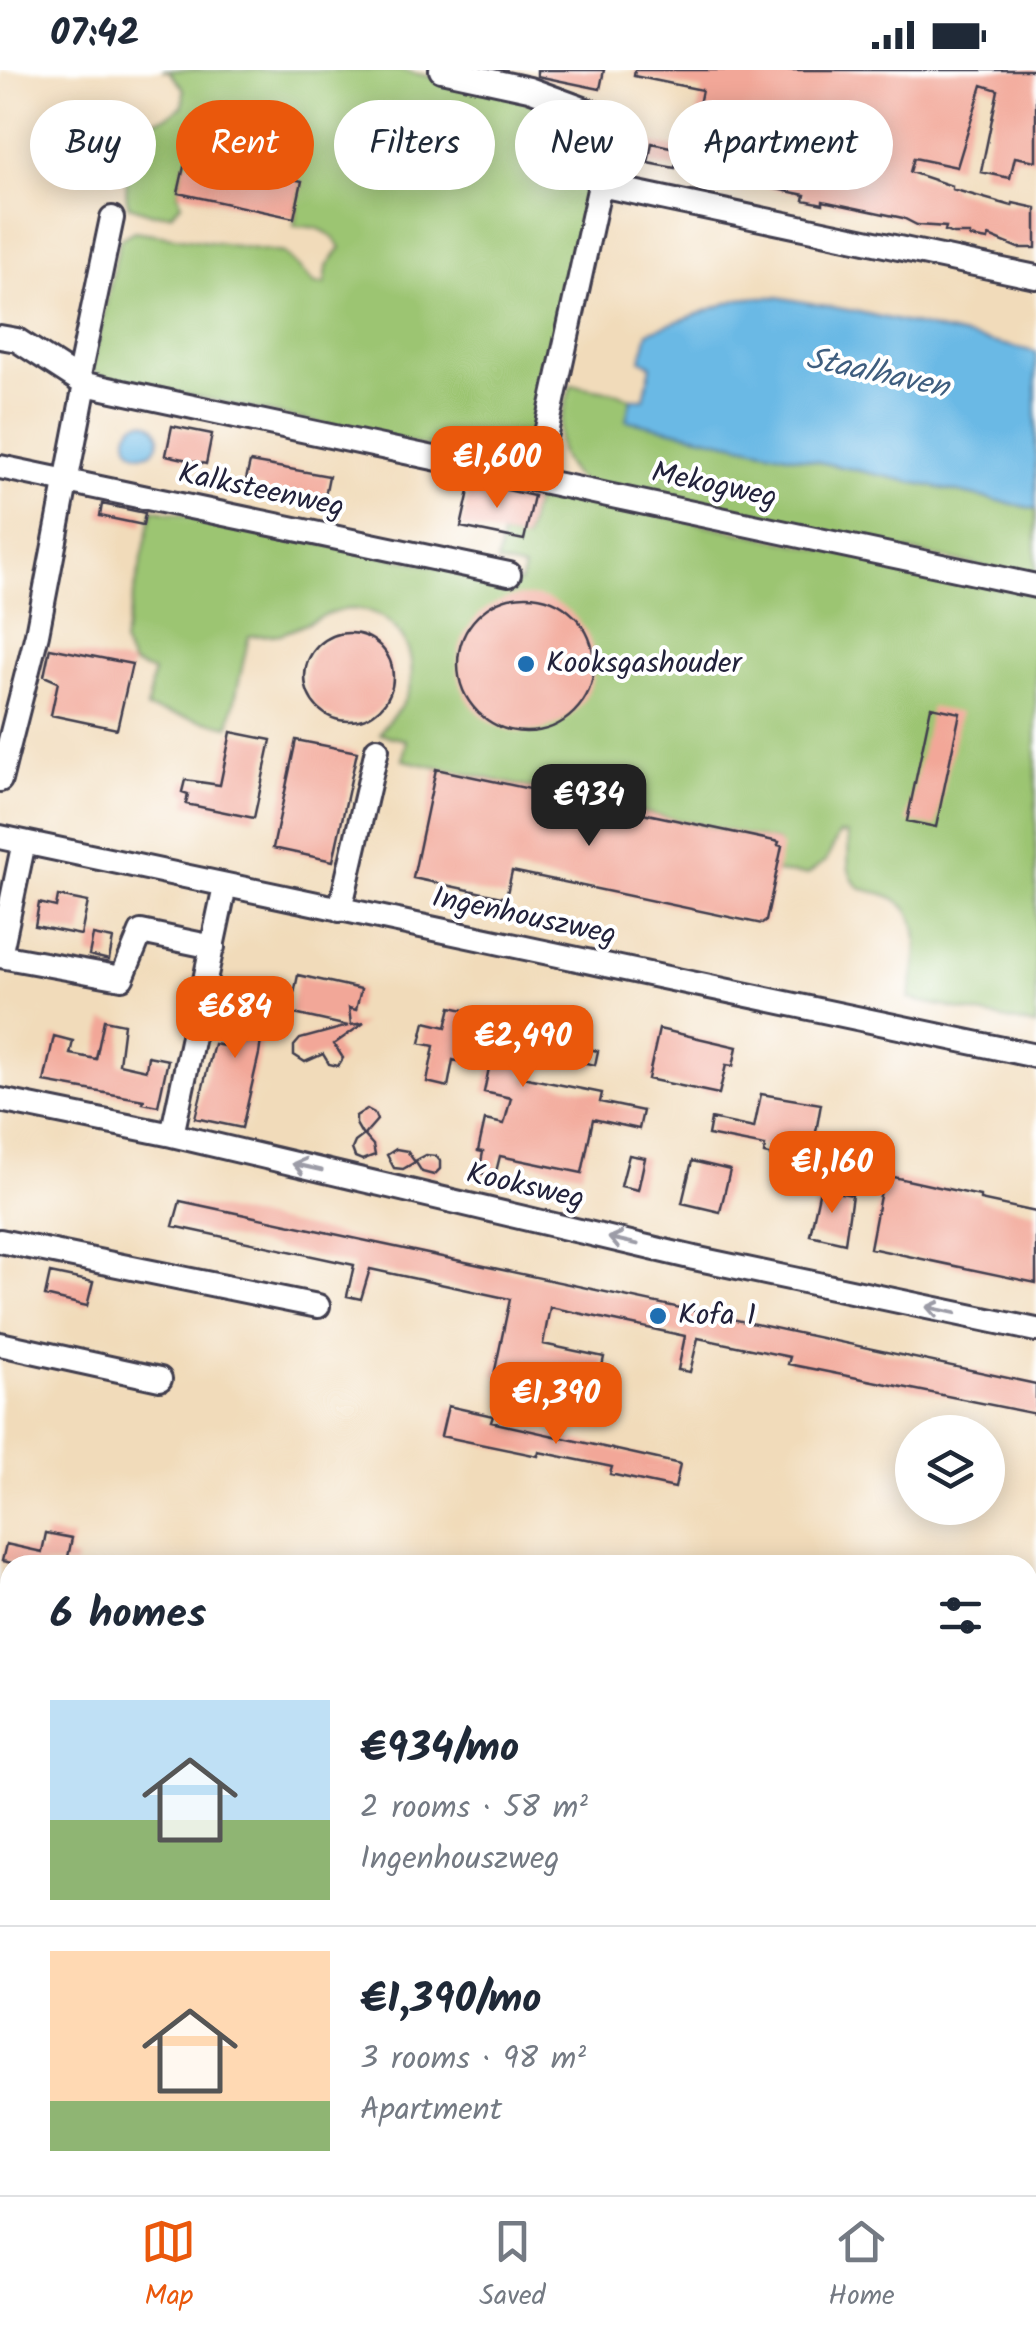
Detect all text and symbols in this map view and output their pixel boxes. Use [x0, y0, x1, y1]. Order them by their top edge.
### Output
text: 07:42 [50, 5, 140, 65]
chip: Buy [30, 100, 156, 190]
chip: Rent [176, 100, 314, 190]
chip: Filters [334, 100, 495, 190]
chip: New [515, 100, 648, 190]
chip: Apartment [668, 100, 893, 190]
water label: Staalhaven [801, 334, 956, 415]
pin: €1,600 [416, 426, 578, 511]
text: €1,600 [453, 433, 541, 484]
street label: Mekogweg [647, 449, 781, 523]
street label: Kalksteenweg [174, 450, 348, 532]
place label: Kooksgashouder [546, 640, 743, 688]
marker: Kooksgashouder [515, 653, 537, 675]
pin: €934 [530, 764, 648, 849]
text: €934 [553, 771, 625, 822]
street label: Ingenhouszweg [428, 874, 620, 960]
pin: €684 [176, 976, 294, 1061]
text: €684 [198, 983, 272, 1034]
pin: €2,490 [442, 1005, 604, 1090]
text: €2,490 [474, 1012, 572, 1063]
pin: €1,160 [751, 1131, 913, 1216]
text: €1,160 [791, 1138, 873, 1189]
street label: Kooksweg [461, 1150, 589, 1224]
one-way arrow [291, 1157, 323, 1175]
one-way arrow [608, 1231, 640, 1249]
place label: Kofa 1 [678, 1292, 756, 1340]
one-way arrow [925, 1299, 957, 1318]
marker: Kofa 1 [647, 1305, 669, 1327]
pin: €1,390 [475, 1362, 637, 1447]
text: €1,390 [512, 1369, 600, 1420]
map controls [895, 1415, 1005, 1525]
button: layers [895, 1415, 1005, 1525]
text: 6 homes [50, 1582, 206, 1649]
icon: filters [933, 1588, 988, 1643]
text: €934/mo [360, 1716, 519, 1783]
icon: home [130, 1740, 250, 1860]
text: 2 rooms · 58 m² [360, 1783, 588, 1834]
text: Ingenhouszweg [360, 1834, 560, 1885]
text: €1,390/mo [360, 1967, 541, 2034]
icon: home [130, 1991, 250, 2111]
text: 3 rooms · 98 m² [360, 2034, 586, 2085]
text: Apartment [360, 2085, 502, 2136]
tab: Map [141, 2214, 196, 2319]
tab: Saved [479, 2214, 546, 2319]
tab: Home [828, 2214, 895, 2319]

